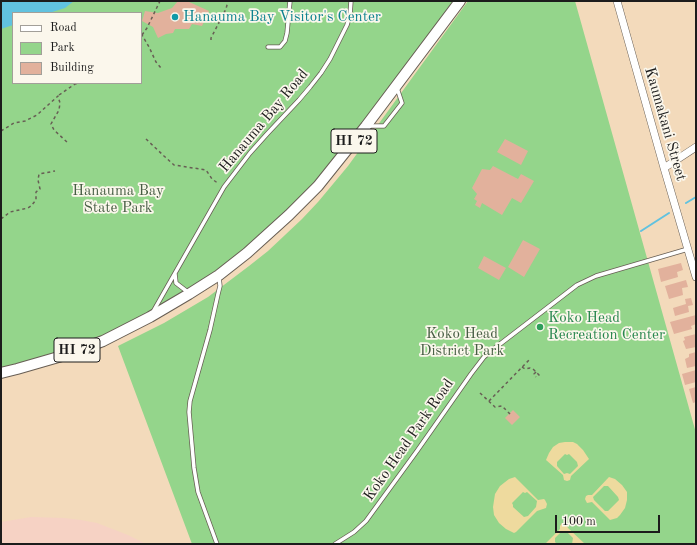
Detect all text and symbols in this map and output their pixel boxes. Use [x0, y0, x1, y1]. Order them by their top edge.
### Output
place label: Hanauma Bay Visitor's Center [183, 8, 381, 26]
legend [12, 12, 142, 84]
marker: Hanauma Bay Visitor's Center [170, 12, 180, 22]
text: Road [50, 22, 77, 34]
text: Park [50, 42, 75, 54]
text: Building [50, 62, 94, 74]
street label: Kaumakani Street [640, 65, 690, 183]
street label: Hanauma Bay Road [216, 66, 312, 176]
road number: HI 72 [331, 129, 377, 153]
park label: Hanauma Bay State Park [72, 182, 164, 217]
place label: Koko Head Recreation Center [548, 309, 665, 344]
marker: Koko Head Recreation Center [535, 322, 545, 332]
park label: Koko Head District Park [420, 325, 504, 360]
road number: HI 72 [54, 338, 100, 362]
street label: Koko Head Park Road [360, 375, 458, 505]
scale bar [557, 507, 662, 533]
text: 100 m [562, 516, 596, 528]

